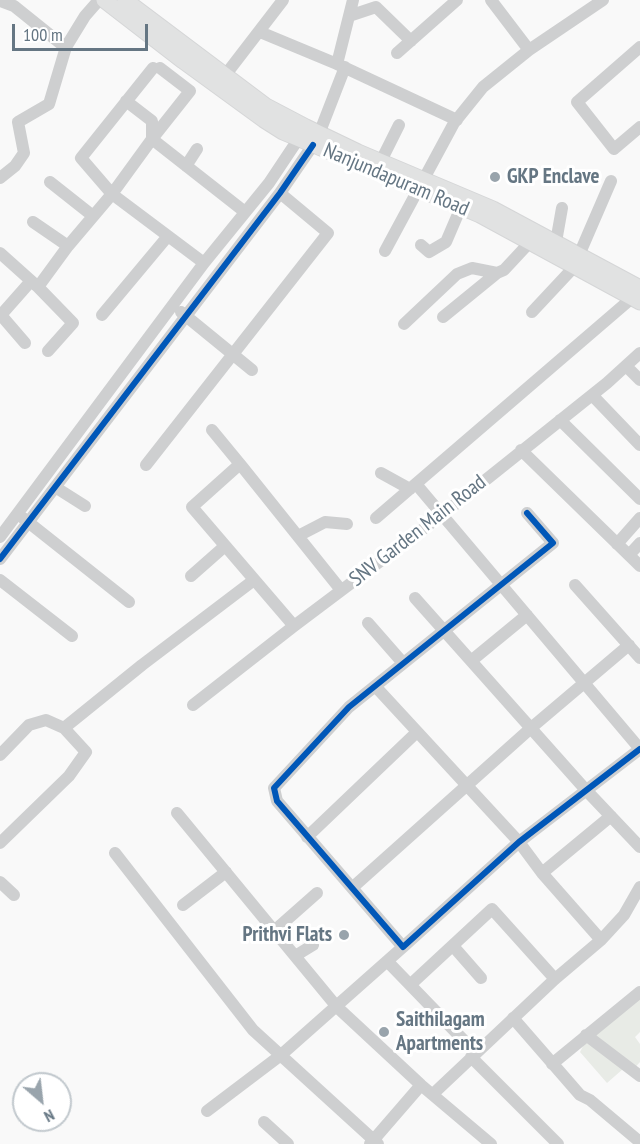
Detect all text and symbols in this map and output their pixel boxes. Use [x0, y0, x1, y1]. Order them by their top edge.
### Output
scale bar [15, 12, 152, 50]
text: 100 m [23, 23, 63, 46]
street label: Nanjundapuram Road [319, 138, 473, 222]
place label: GKP Enclave [507, 164, 600, 190]
marker: GKP Enclave [488, 170, 502, 184]
street label: SNV Garden Main Road [345, 470, 491, 592]
place label: Prithvi Flats [243, 922, 332, 948]
marker: Prithvi Flats [337, 928, 351, 942]
place label: Saithilagam Apartments [396, 1007, 485, 1057]
marker: Saithilagam Apartments [377, 1025, 391, 1039]
north arrow [12, 1072, 72, 1132]
text: N [41, 1105, 58, 1127]

